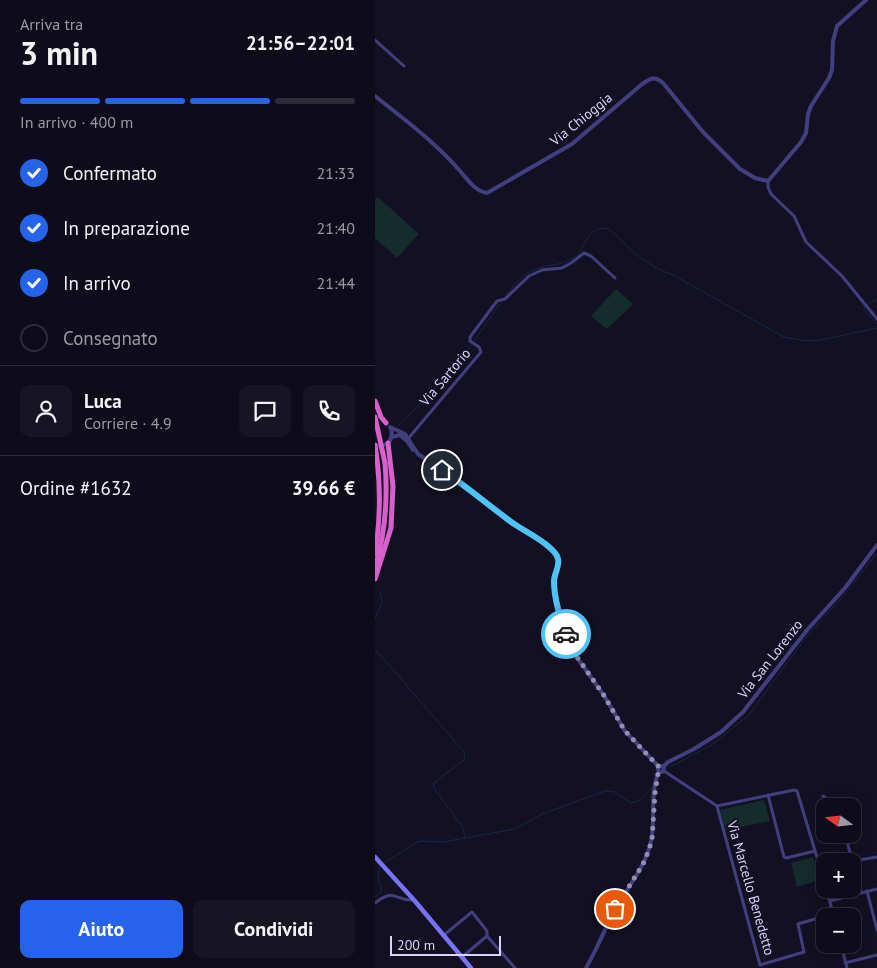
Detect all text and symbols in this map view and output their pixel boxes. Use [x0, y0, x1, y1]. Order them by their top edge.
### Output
text: Arriva tra [20, 14, 83, 34]
text: 21:56–22:01 [246, 31, 355, 55]
text: 3 min [20, 32, 98, 74]
street label: Via Chioggia [545, 88, 616, 150]
text: In arrivo · 400 m [20, 112, 133, 132]
icon: check [20, 159, 48, 187]
text: Confermato [63, 161, 157, 185]
text: 21:33 [317, 163, 355, 183]
icon: check [20, 214, 48, 242]
text: In preparazione [63, 216, 190, 240]
text: 21:40 [317, 218, 355, 238]
icon: check [20, 269, 48, 297]
text: In arrivo [63, 271, 131, 295]
text: 21:44 [317, 273, 355, 293]
text: Consegnato [63, 326, 158, 350]
street label: Via Sartorio [415, 344, 474, 410]
button: person [20, 385, 72, 437]
button: chat [239, 385, 291, 437]
button: phone [303, 385, 355, 437]
text: Luca [84, 389, 122, 413]
text: Corriere · 4.9 [84, 413, 172, 433]
pin [421, 449, 463, 491]
icon: home [428, 456, 456, 484]
text: Ordine #1632 [20, 476, 132, 500]
text: 39.66 € [292, 476, 355, 500]
courier [541, 609, 591, 659]
street label: Via San Lorenzo [733, 616, 806, 703]
icon: car [552, 620, 580, 648]
north arrow [816, 798, 861, 842]
map controls [816, 798, 861, 953]
street label: Via Marcello Benedetto [723, 818, 779, 957]
button: + [816, 853, 861, 898]
pin [594, 888, 636, 930]
icon: bag [601, 895, 629, 923]
button: Aiuto [20, 900, 183, 958]
button: Condividi [193, 900, 355, 958]
button: − [816, 908, 861, 953]
scale bar [390, 933, 501, 956]
text: 200 m [397, 936, 435, 954]

